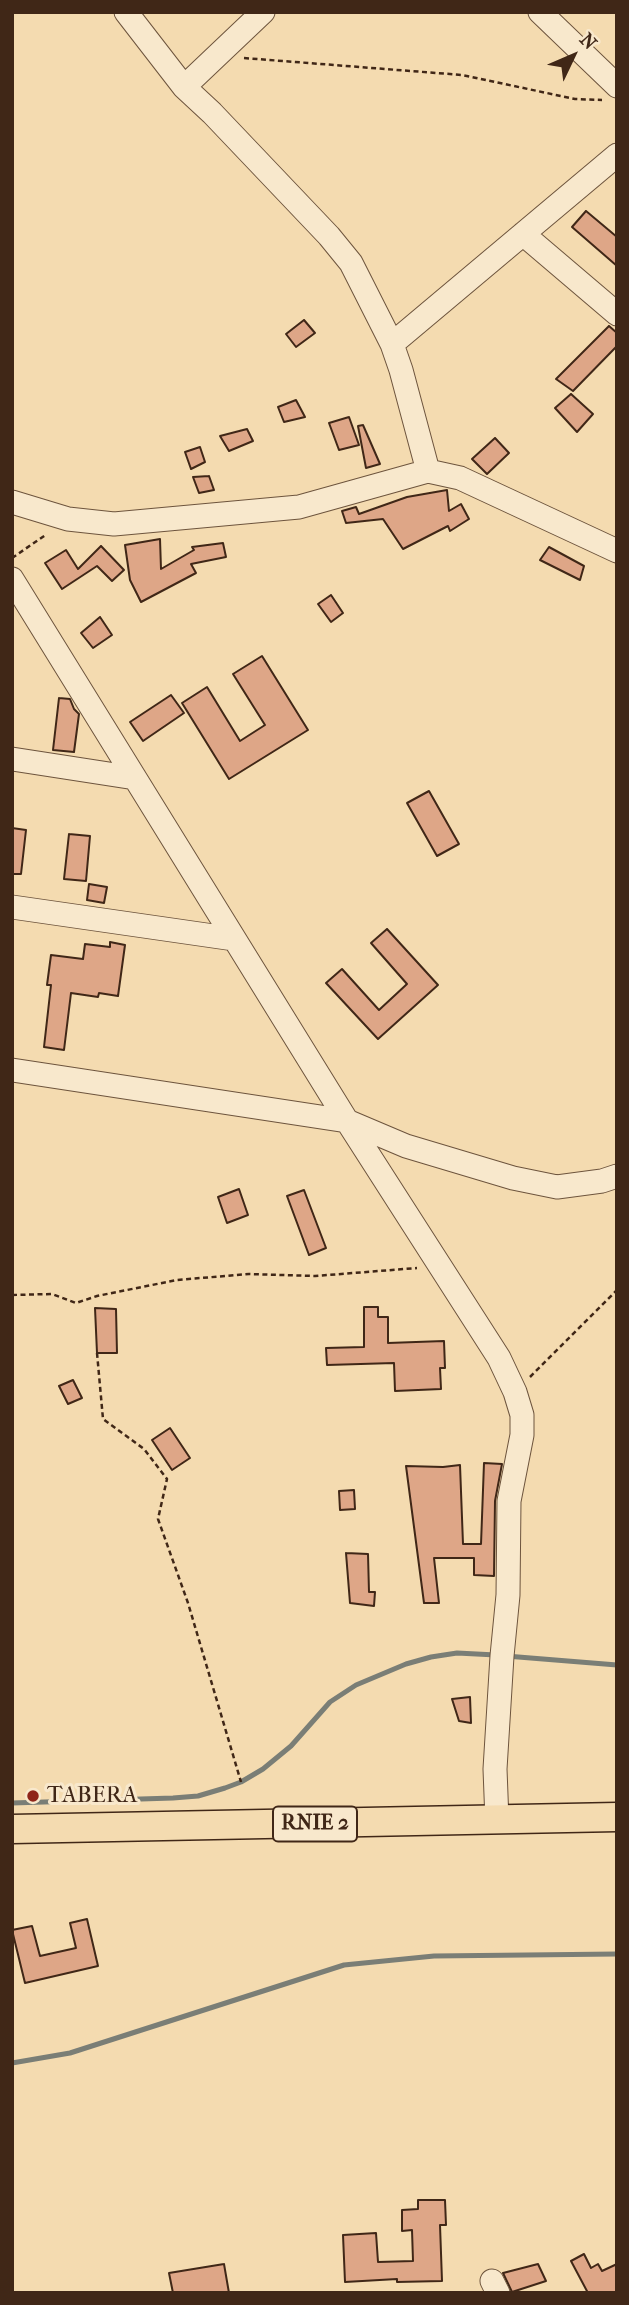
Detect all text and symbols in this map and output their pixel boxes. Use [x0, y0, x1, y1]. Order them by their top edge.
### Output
north arrow [538, 21, 608, 91]
text: N [575, 29, 601, 54]
place label: TABERA [47, 1782, 137, 1810]
marker: TABERA [25, 1788, 41, 1804]
road number: RNIE 2 [273, 1806, 357, 1842]

